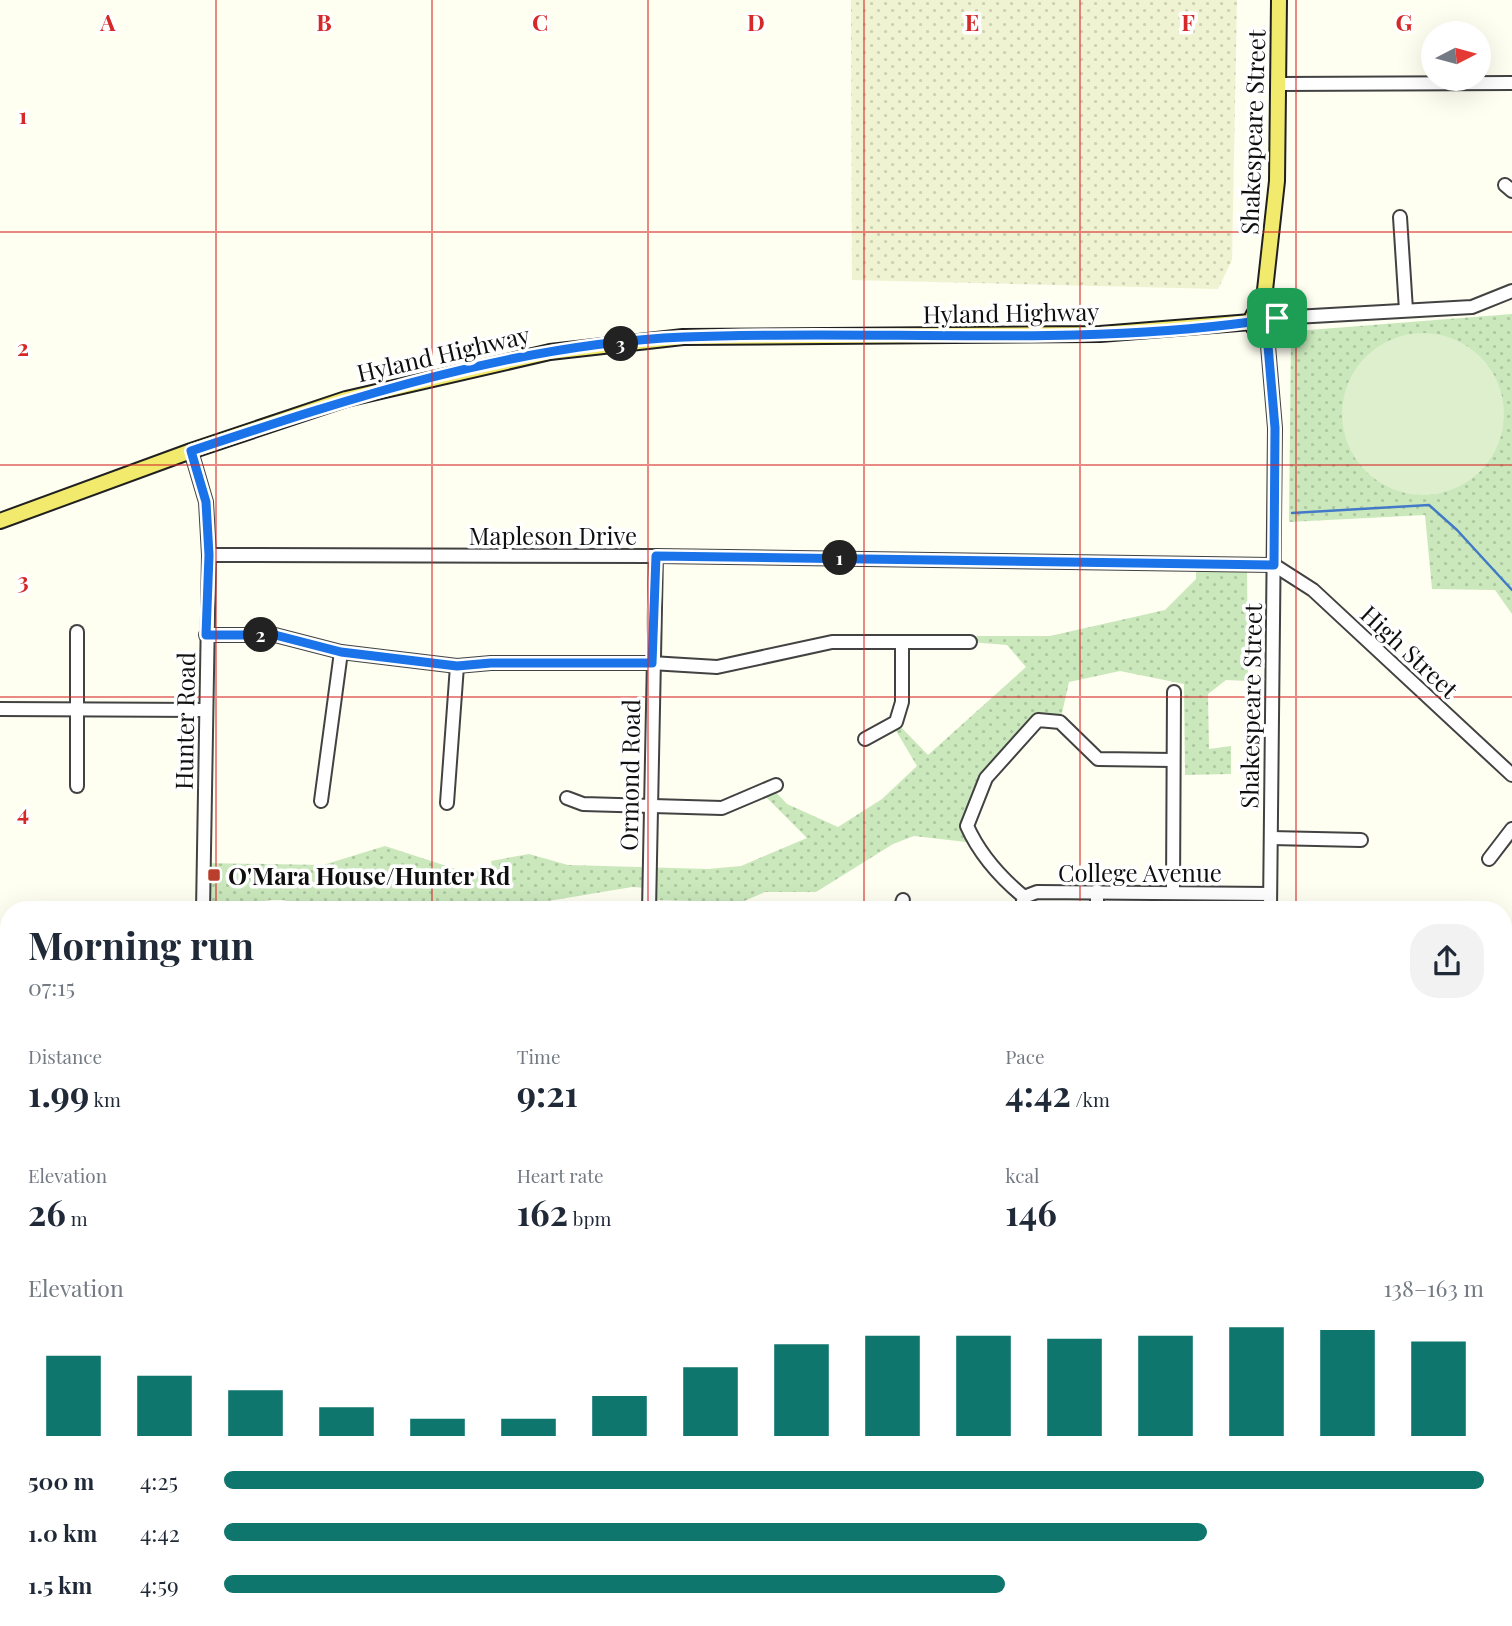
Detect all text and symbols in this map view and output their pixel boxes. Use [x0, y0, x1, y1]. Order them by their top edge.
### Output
text: A [99, 6, 116, 37]
text: B [316, 6, 332, 37]
text: C [532, 6, 548, 37]
text: D [747, 6, 765, 37]
text: E [965, 6, 979, 37]
text: F [1181, 6, 1195, 37]
text: G [1396, 6, 1413, 37]
north arrow [1421, 21, 1491, 91]
map controls [1421, 21, 1491, 91]
street label: Shakespeare Street [1232, 28, 1272, 235]
text: 1 [19, 99, 28, 130]
pin [1247, 288, 1307, 348]
street label: Hyland Highway [923, 294, 1099, 330]
icon: arrive [1258, 299, 1296, 337]
street label: Hyland Highway [353, 318, 533, 388]
pin: 3 [604, 326, 638, 362]
text: 3 [616, 330, 625, 356]
text: 2 [17, 331, 29, 362]
street label: Mapleson Drive [469, 519, 637, 551]
pin: 1 [822, 540, 858, 576]
text: 1 [836, 544, 843, 570]
text: 3 [17, 564, 29, 595]
street label: High Street [1354, 598, 1466, 705]
street label: Shakespeare Street [1232, 603, 1268, 809]
pin: 2 [244, 618, 278, 652]
text: 2 [256, 621, 265, 647]
street label: Hunter Road [167, 652, 201, 790]
street label: Ormond Road [612, 699, 646, 851]
text: 4 [17, 796, 29, 827]
street label: College Avenue [1058, 856, 1222, 888]
place label: O'Mara House/Hunter Rd [228, 859, 510, 891]
marker: O'Mara House/Hunter Rd [206, 867, 222, 883]
text: Morning run [28, 919, 254, 970]
button: share [1410, 924, 1484, 998]
text: 07:15 [28, 971, 75, 1002]
text: Distance [28, 1043, 102, 1069]
text: Time [517, 1043, 561, 1069]
text: Pace [1005, 1043, 1045, 1069]
text: 1.99 [28, 1069, 89, 1116]
text: 9:21 [517, 1069, 578, 1116]
text: 4:42 [1005, 1069, 1071, 1116]
text: km [89, 1086, 121, 1112]
text: /km [1071, 1086, 1110, 1112]
text: Elevation [28, 1162, 107, 1188]
text: Heart rate [517, 1162, 604, 1188]
text: kcal [1005, 1162, 1039, 1188]
text: 26 [28, 1188, 66, 1235]
text: 162 [517, 1188, 568, 1235]
text: 146 [1005, 1188, 1057, 1235]
text: m [66, 1205, 88, 1231]
text: bpm [568, 1205, 611, 1231]
text: Elevation [28, 1272, 124, 1303]
text: 138–163 m [1383, 1272, 1484, 1303]
text: 500 m [28, 1465, 94, 1496]
text: 4:25 [140, 1465, 178, 1496]
text: 1.0 km [28, 1517, 97, 1548]
text: 4:42 [140, 1517, 180, 1548]
text: 1.5 km [28, 1569, 92, 1600]
text: 4:59 [140, 1569, 179, 1600]

